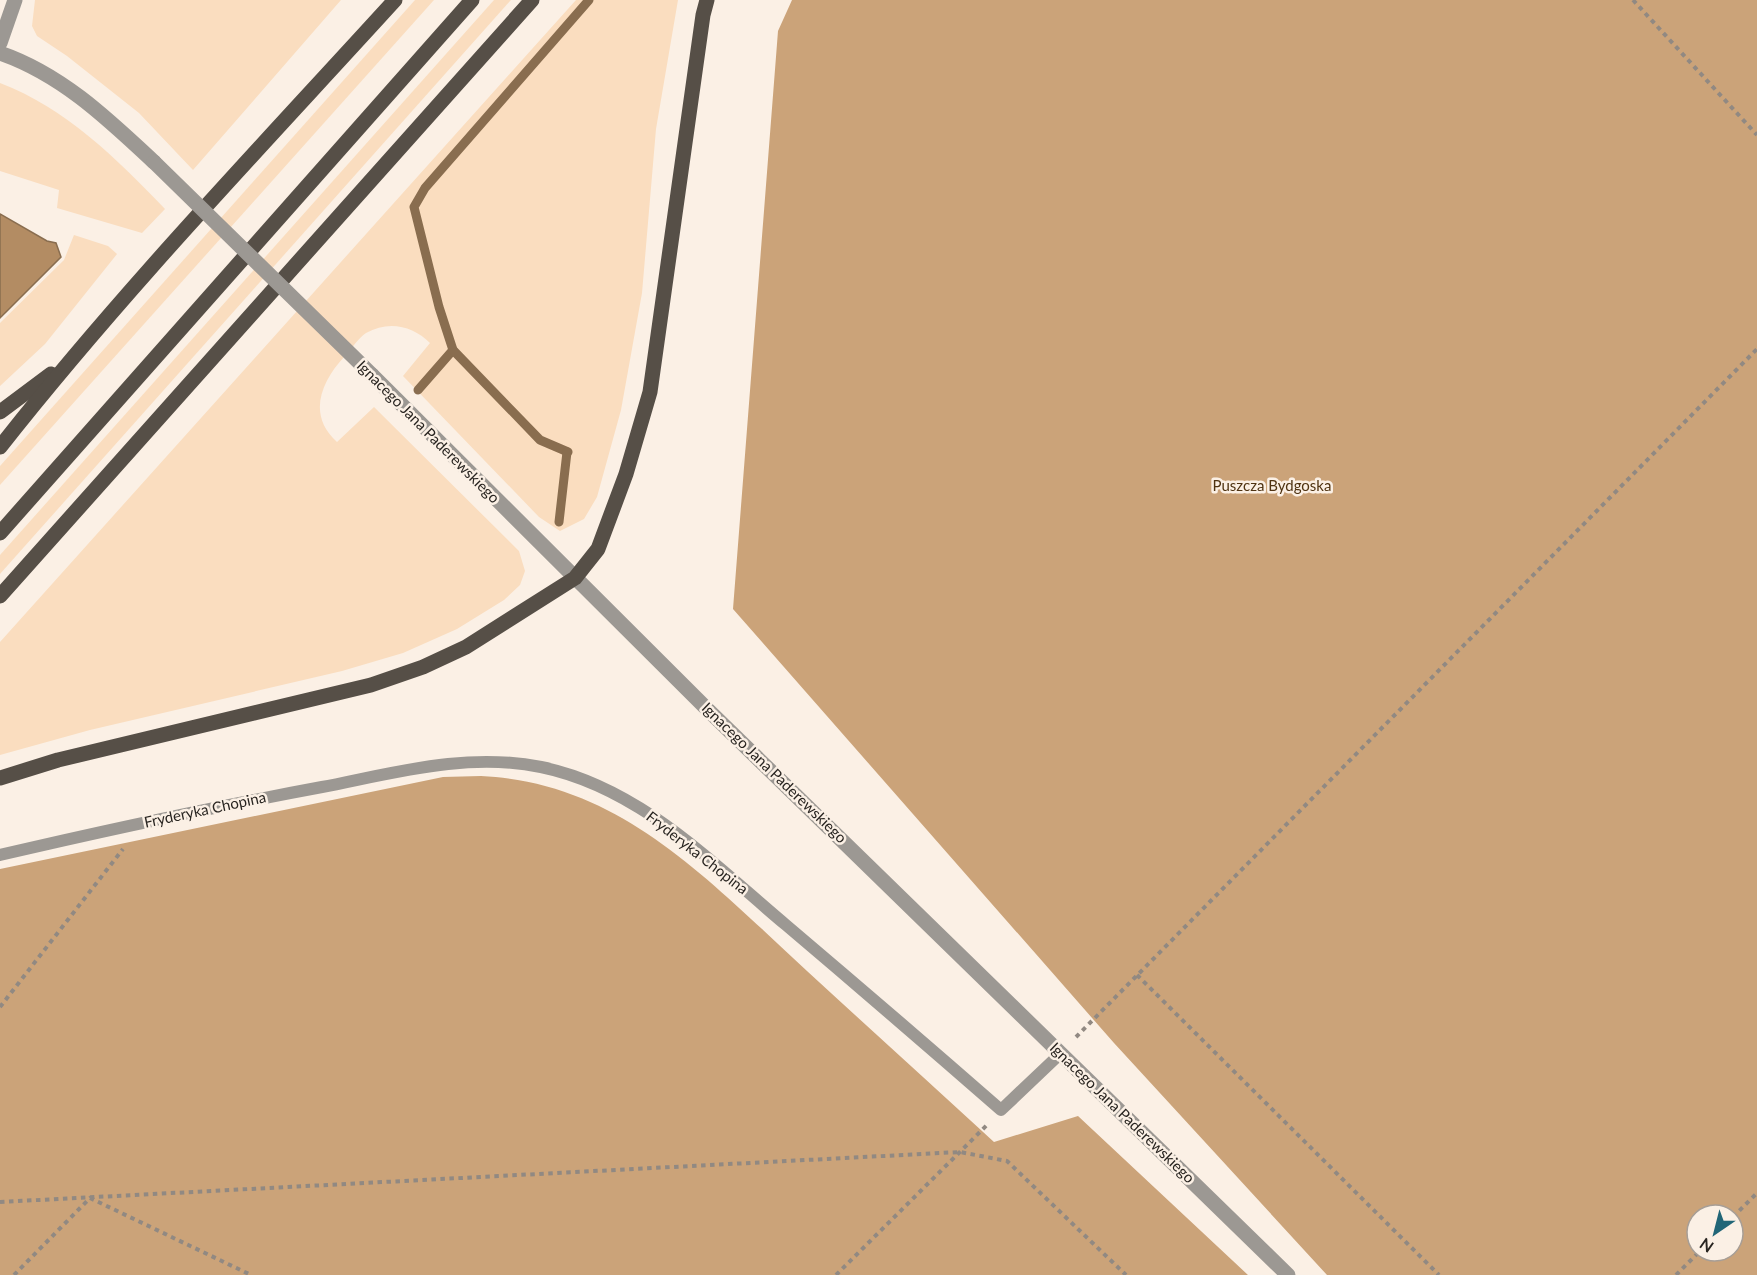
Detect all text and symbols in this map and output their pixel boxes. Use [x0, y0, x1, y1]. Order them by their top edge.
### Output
street label: Ignacego Jana Paderewskiego [354, 356, 504, 506]
park label: Puszcza Bydgoska [1213, 476, 1331, 494]
street label: Ignacego Jana Paderewskiego [699, 698, 851, 846]
street label: Fryderyka Chopina [142, 787, 267, 831]
street label: Fryderyka Chopina [643, 807, 752, 897]
street label: Ignacego Jana Paderewskiego [1047, 1038, 1199, 1186]
north arrow [1685, 1203, 1745, 1263]
text: N [1696, 1234, 1717, 1257]

